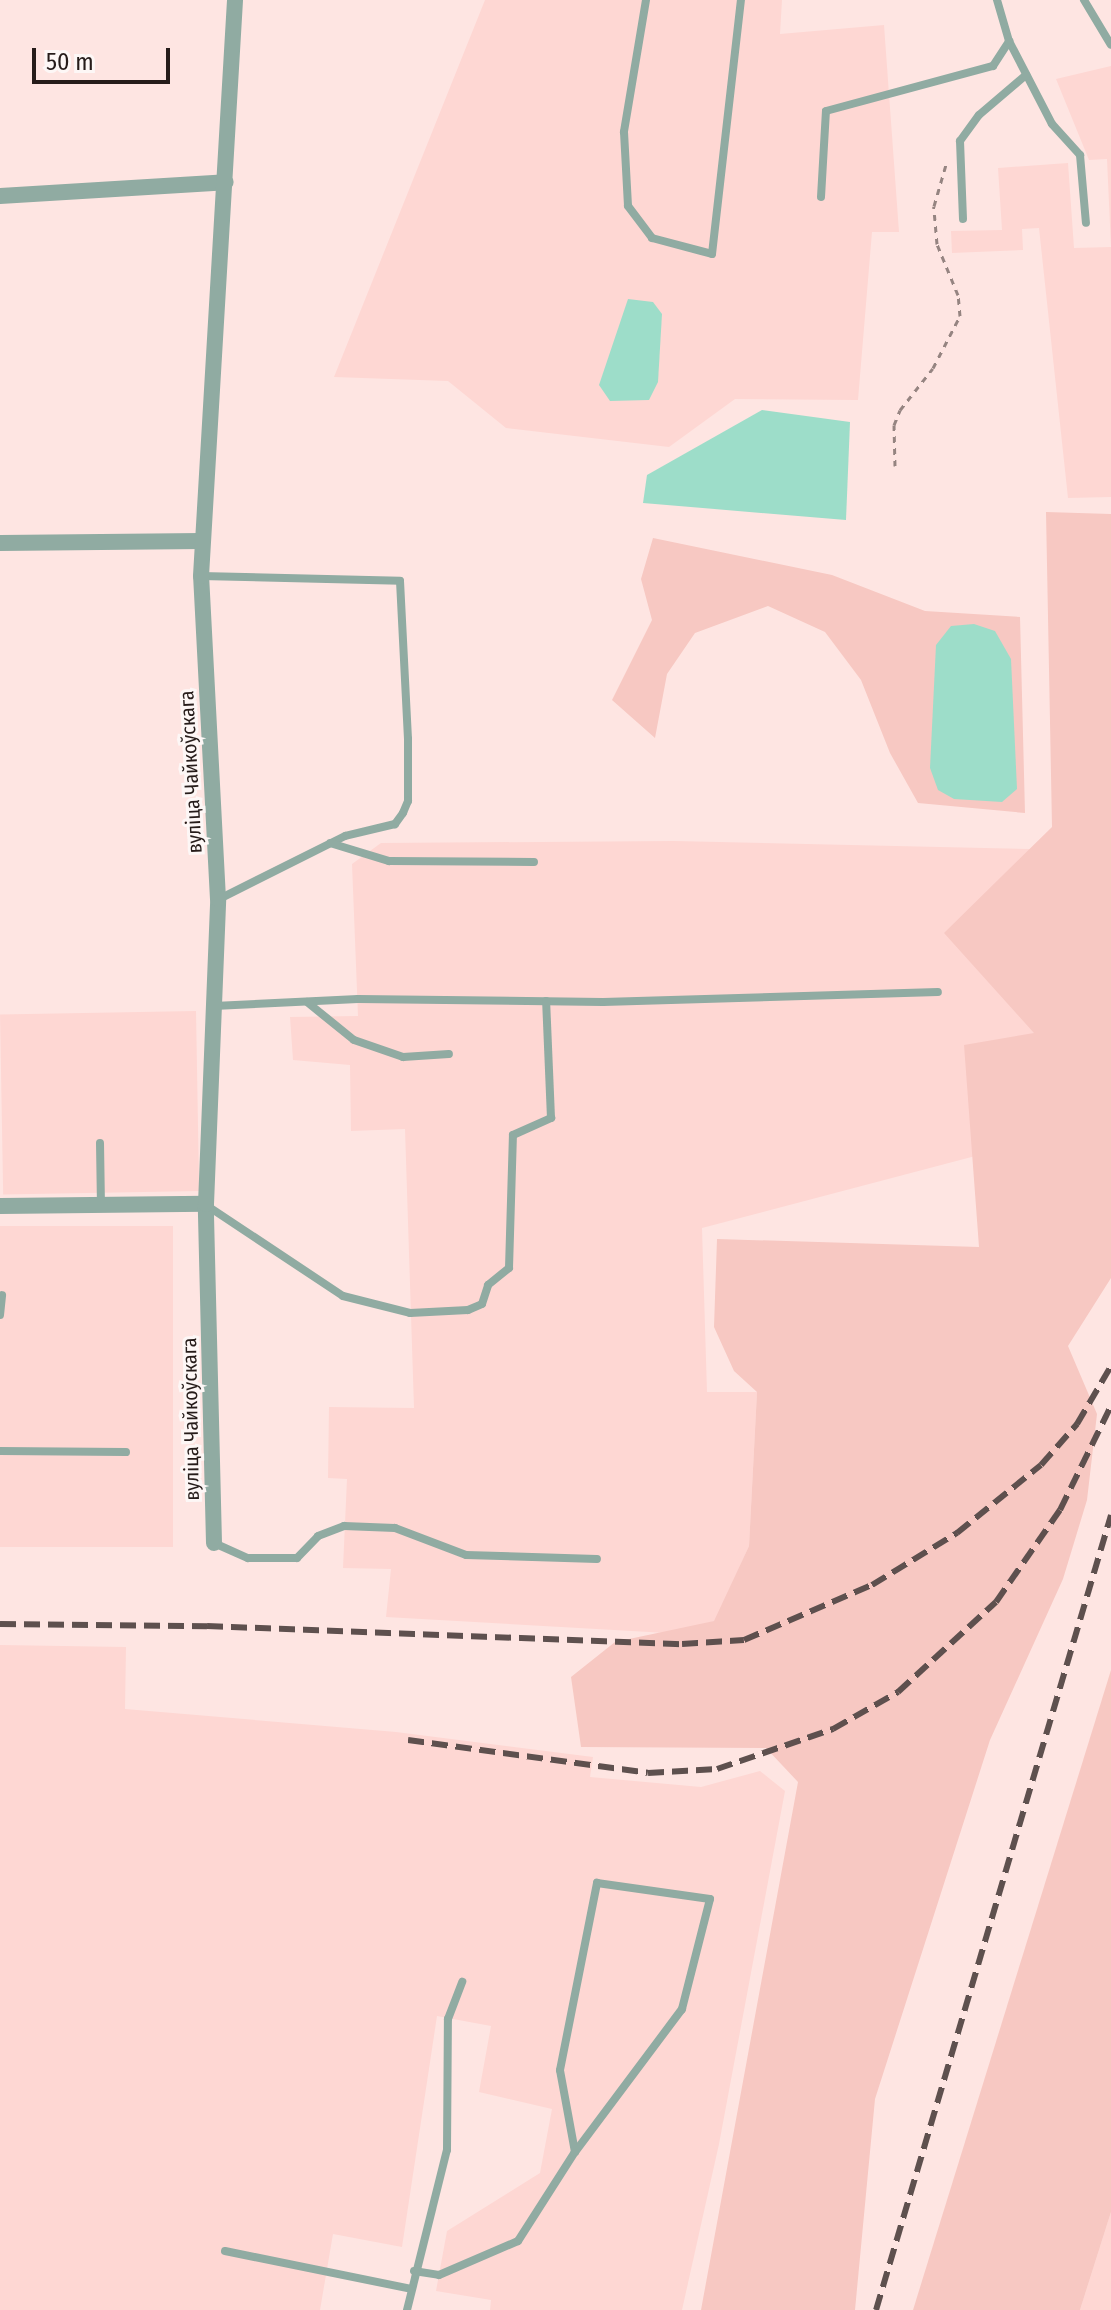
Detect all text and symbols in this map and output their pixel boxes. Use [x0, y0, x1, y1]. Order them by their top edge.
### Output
scale bar [36, 32, 174, 82]
text: 50 m [46, 48, 94, 76]
street label: вуліца Чайкоўскага [175, 690, 207, 854]
street label: вуліца Чайкоўскага [178, 1337, 204, 1501]

